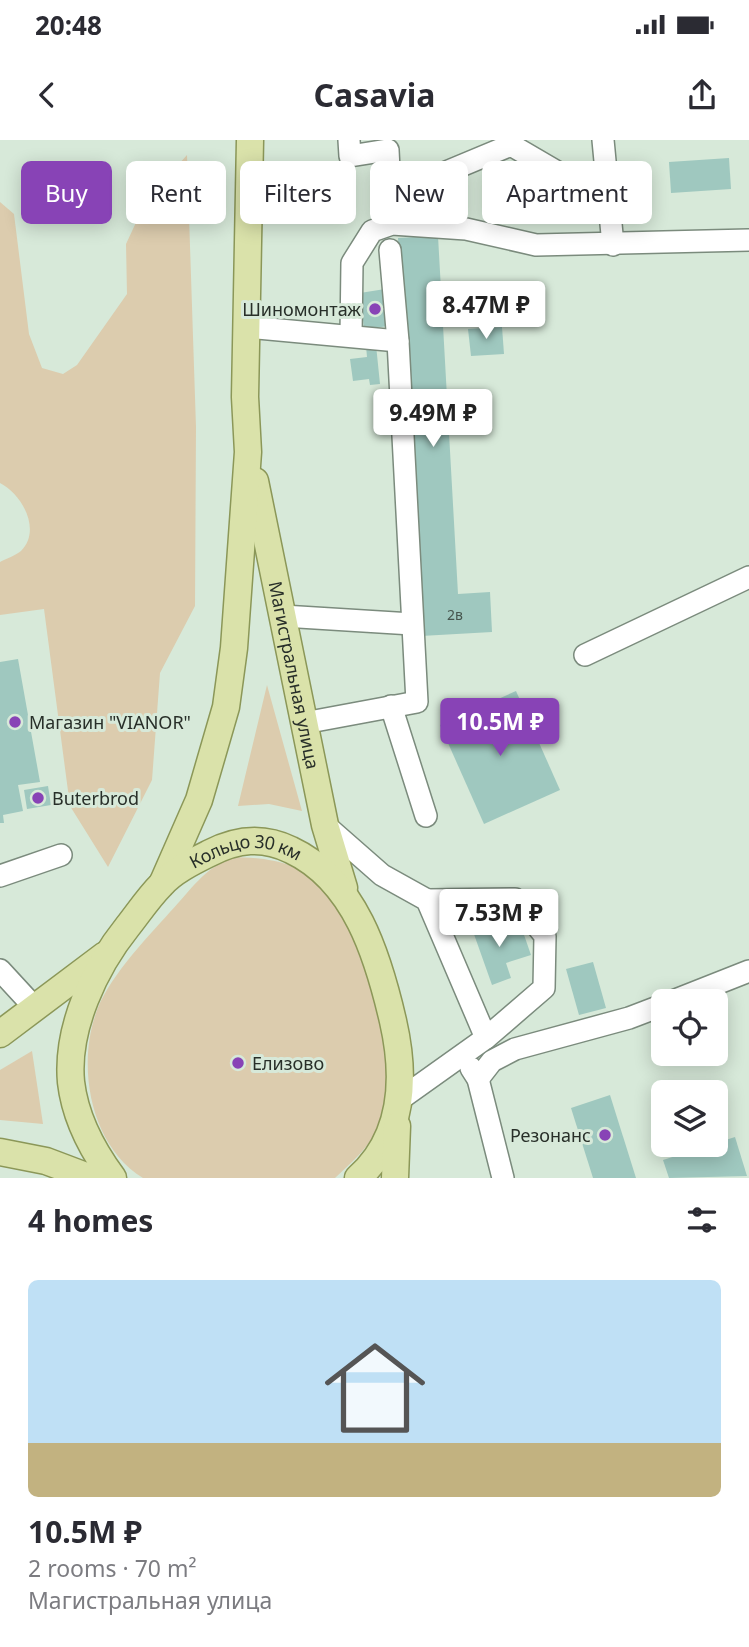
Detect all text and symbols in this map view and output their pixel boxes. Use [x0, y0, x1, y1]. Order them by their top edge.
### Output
text: 20:48 [35, 7, 102, 43]
text: Casavia [314, 73, 435, 116]
icon: back [28, 76, 66, 114]
icon: share [683, 76, 721, 114]
chip: Buy [21, 161, 112, 224]
chip: Rent [126, 161, 226, 224]
chip: Filters [240, 161, 356, 224]
chip: New [370, 161, 468, 224]
chip: Apartment [482, 161, 652, 224]
pin: 8.47M ₽ [421, 282, 551, 341]
text: 8.47M ₽ [442, 288, 530, 320]
place label: Шиномонтаж [242, 297, 361, 321]
marker: Шиномонтаж [367, 301, 383, 317]
pin: 9.49M ₽ [368, 390, 498, 449]
text: 9.49M ₽ [389, 396, 477, 428]
street label: Магистральная улица [264, 579, 325, 771]
house number: 2в [447, 605, 463, 624]
pin: 10.5M ₽ [435, 698, 565, 758]
text: 10.5M ₽ [456, 705, 544, 737]
place label: Магазин "VIANOR" [29, 710, 191, 734]
marker: Магазин "VIANOR" [7, 714, 23, 730]
place label: Buterbrod [52, 786, 139, 810]
marker: Buterbrod [30, 790, 46, 806]
street label: Кольцо 30 км [185, 829, 306, 874]
pin: 7.53M ₽ [434, 890, 564, 949]
text: 7.53M ₽ [455, 896, 543, 928]
map controls [651, 989, 728, 1157]
button: locate [651, 989, 728, 1066]
place label: Елизово [252, 1051, 324, 1075]
marker: Елизово [230, 1055, 246, 1071]
button: layers [651, 1080, 728, 1157]
place label: Резонанс [510, 1123, 591, 1147]
marker: Резонанс [597, 1127, 613, 1143]
text: 4 homes [28, 1200, 153, 1241]
icon: filters [683, 1201, 721, 1239]
icon: home [312, 1325, 438, 1451]
text: 10.5M ₽ [28, 1511, 142, 1552]
text: 2 rooms · 70 m² [28, 1552, 197, 1584]
text: Магистральная улица [28, 1584, 272, 1616]

